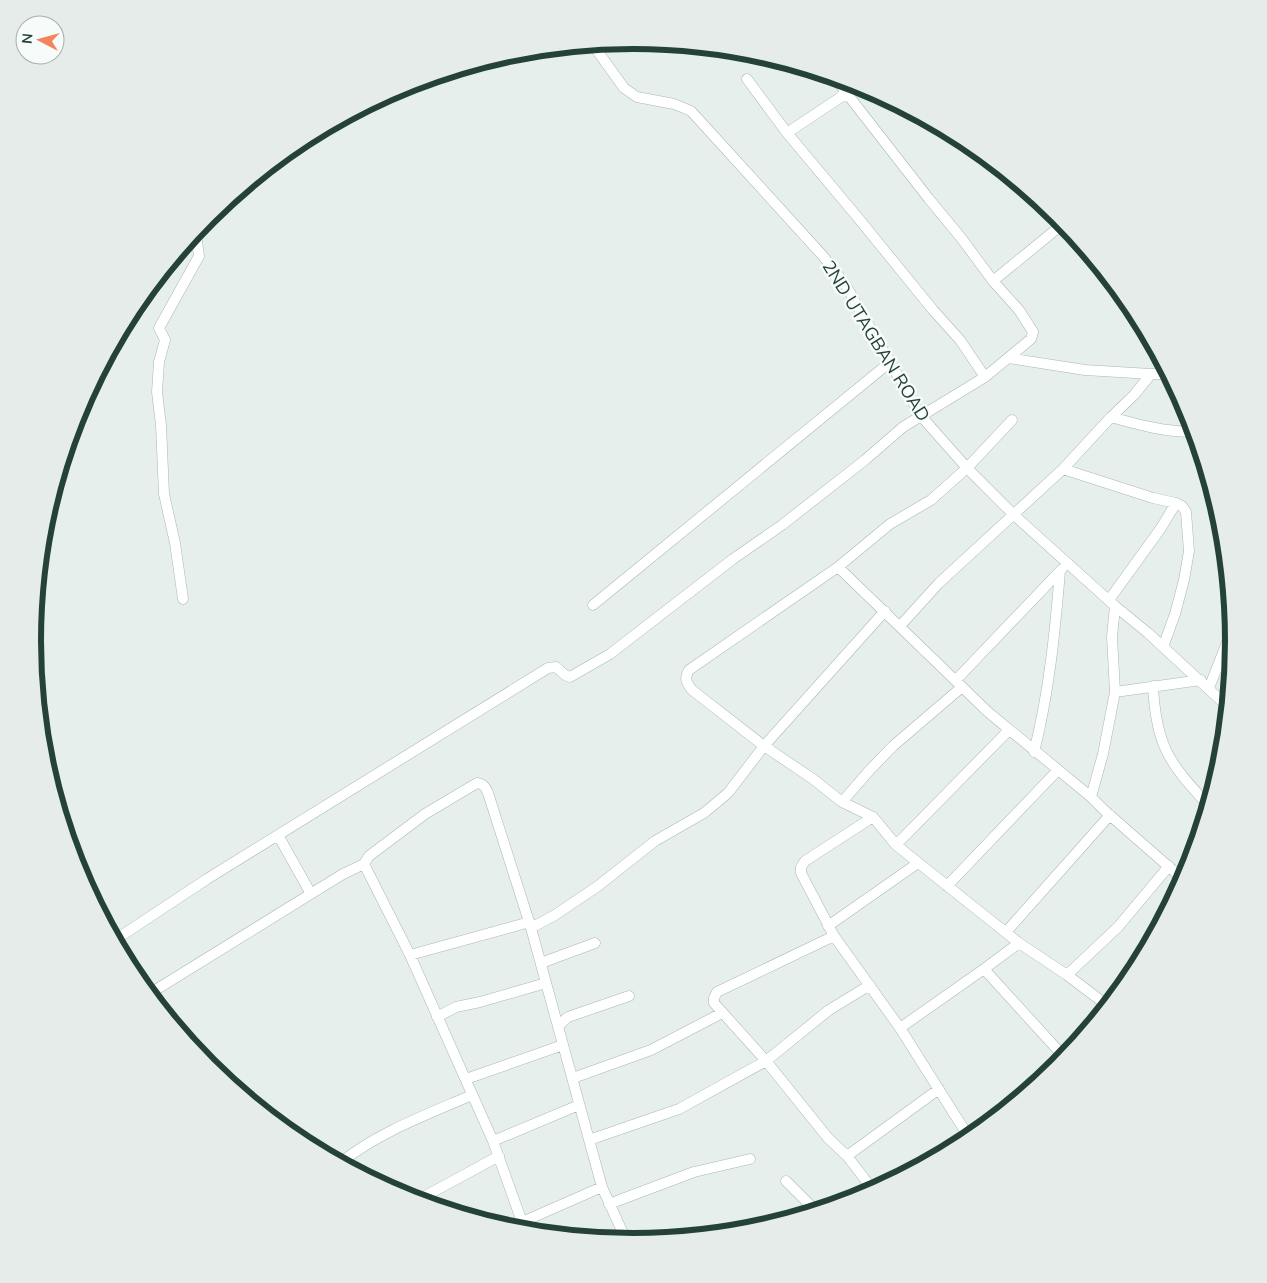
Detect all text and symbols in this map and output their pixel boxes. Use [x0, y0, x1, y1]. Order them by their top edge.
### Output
north arrow [15, 15, 65, 65]
text: N [18, 32, 38, 45]
street label: 2ND UTAGBAN ROAD [817, 256, 935, 426]

